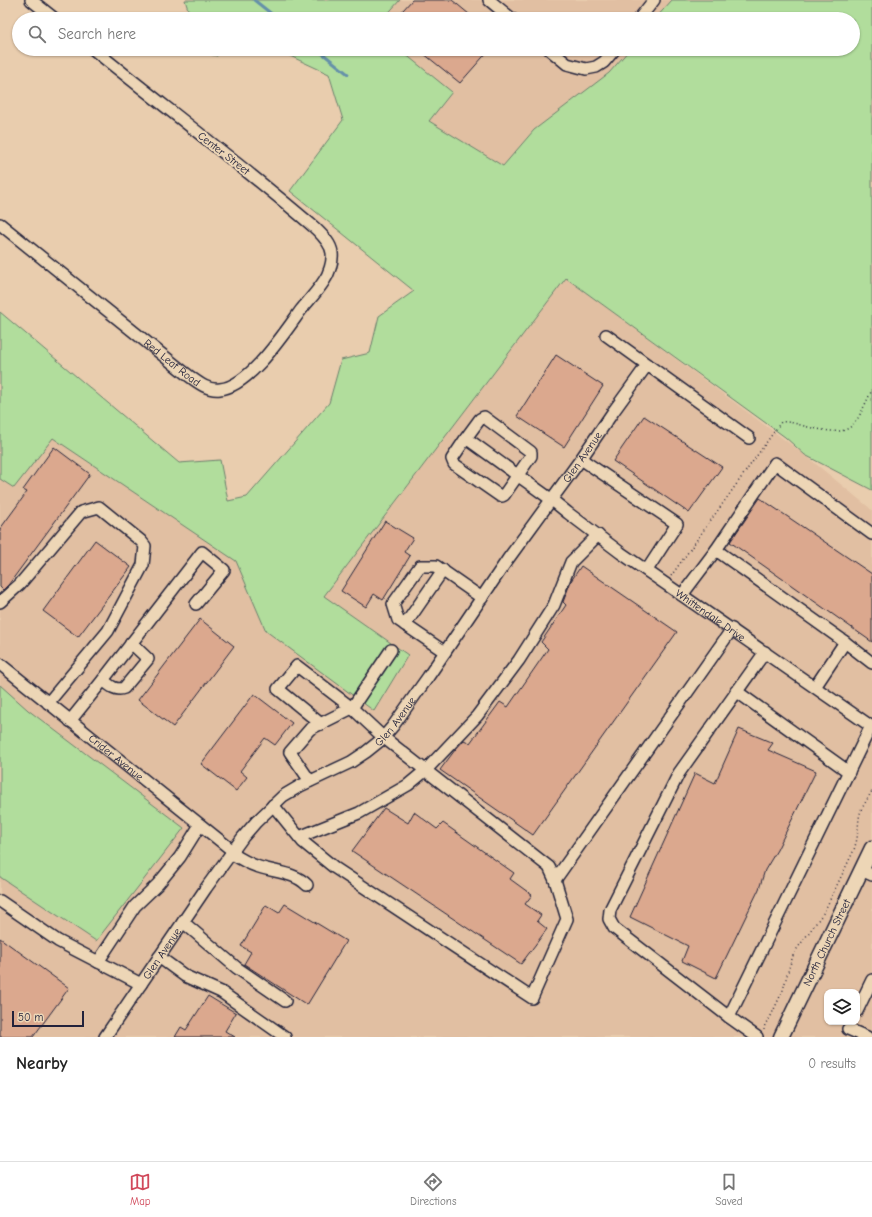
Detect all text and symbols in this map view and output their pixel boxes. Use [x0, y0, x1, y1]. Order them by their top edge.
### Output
search box [12, 12, 860, 56]
icon: search [26, 23, 48, 45]
text: Search here [58, 25, 136, 43]
street label: Center Street [195, 129, 253, 178]
street label: Red Leaf Road [141, 336, 203, 389]
street label: Glen Avenue [560, 429, 605, 485]
street label: Whittendale Drive [673, 587, 748, 645]
street label: Glen Avenue [372, 694, 419, 749]
street label: Crider Avenue [86, 732, 146, 784]
street label: North Church Street [801, 896, 854, 988]
street label: Glen Avenue [140, 925, 184, 982]
map controls [824, 989, 860, 1025]
button: layers [824, 989, 860, 1025]
scale bar [12, 1009, 84, 1028]
text: 50 m [18, 1011, 43, 1024]
text: Nearby [16, 1054, 67, 1073]
text: 0 results [808, 1056, 856, 1071]
tab: Map [129, 1171, 151, 1208]
tab: Directions [410, 1171, 457, 1208]
tab: Saved [715, 1171, 743, 1208]

